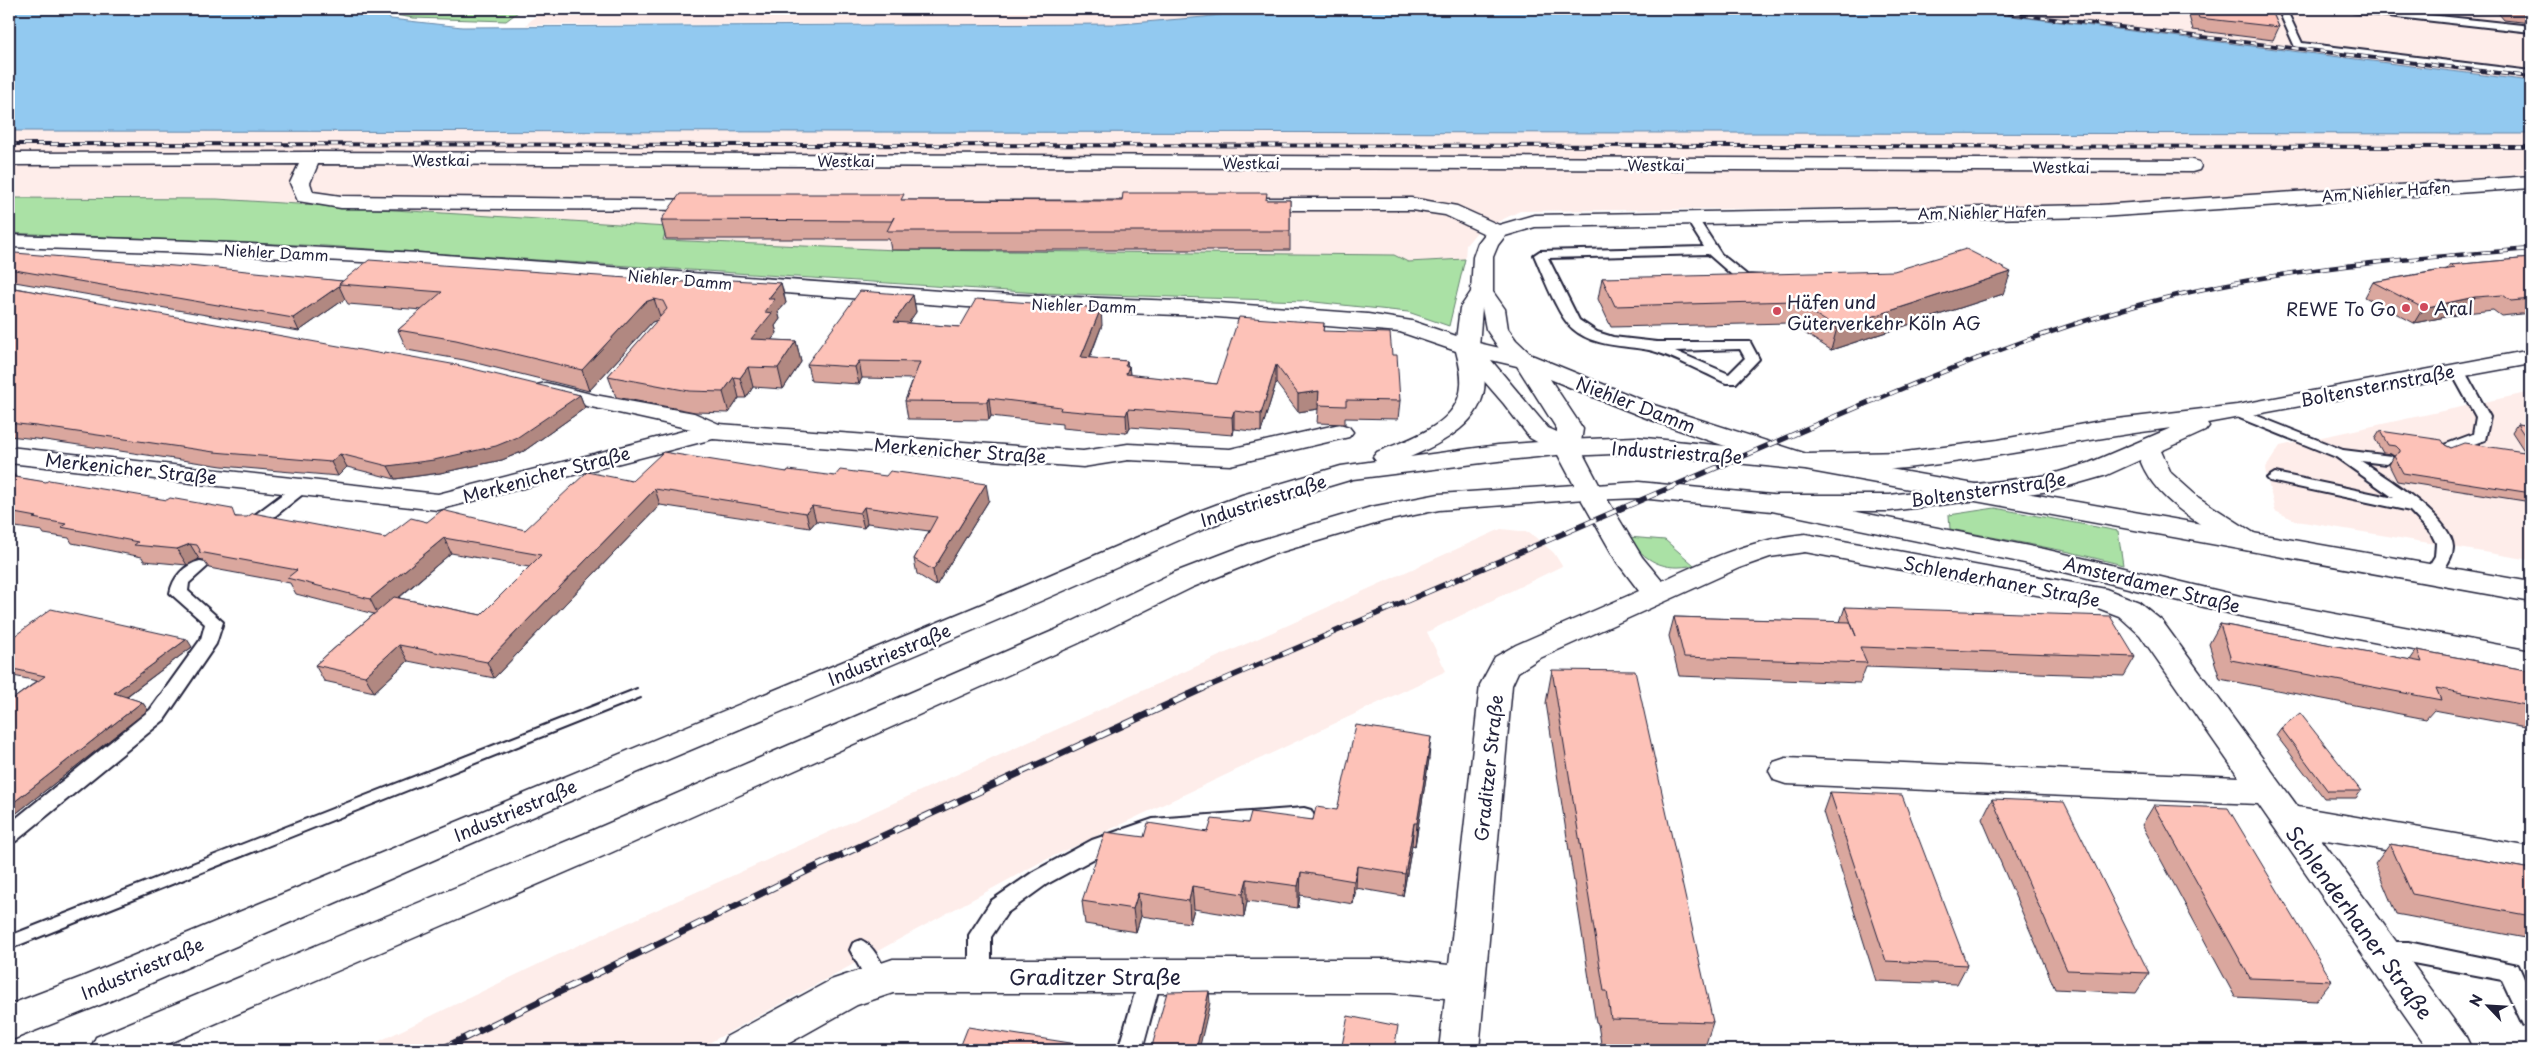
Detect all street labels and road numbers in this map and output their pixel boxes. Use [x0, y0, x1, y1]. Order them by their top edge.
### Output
street label: Westkai [412, 148, 470, 171]
street label: Westkai [817, 149, 875, 172]
street label: Westkai [1222, 151, 1280, 174]
street label: Westkai [1627, 153, 1685, 176]
street label: Westkai [2032, 155, 2090, 178]
street label: Am Niehler Hafen [2321, 175, 2451, 207]
street label: Am Niehler Hafen [1917, 199, 2047, 225]
street label: Niehler Damm [223, 238, 329, 266]
street label: Niehler Damm [627, 263, 733, 295]
street label: Niehler Damm [1031, 292, 1137, 318]
street label: Boltensternstraße [2297, 357, 2457, 413]
street label: Niehler Damm [1572, 369, 1700, 439]
street label: Merkenicher Straße [873, 431, 1047, 469]
street label: Industriestraße [1611, 434, 1743, 470]
street label: Merkenicher Straße [459, 439, 633, 509]
street label: Merkenicher Straße [44, 446, 218, 490]
street label: Boltensternstraße [1909, 465, 2067, 513]
street label: Industriestraße [1197, 467, 1329, 533]
street label: Schlenderhaner Straße [1901, 549, 2103, 613]
street label: Amsterdamer Straße [2061, 549, 2243, 619]
street label: Industriestraße [823, 616, 955, 692]
street label: Graditzer Straße [1467, 693, 1509, 843]
street label: Industriestraße [449, 772, 581, 848]
street label: Schlenderhaner Straße [2279, 818, 2441, 1026]
street label: Industriestraße [76, 930, 208, 1006]
street label: Graditzer Straße [1009, 960, 1181, 992]

